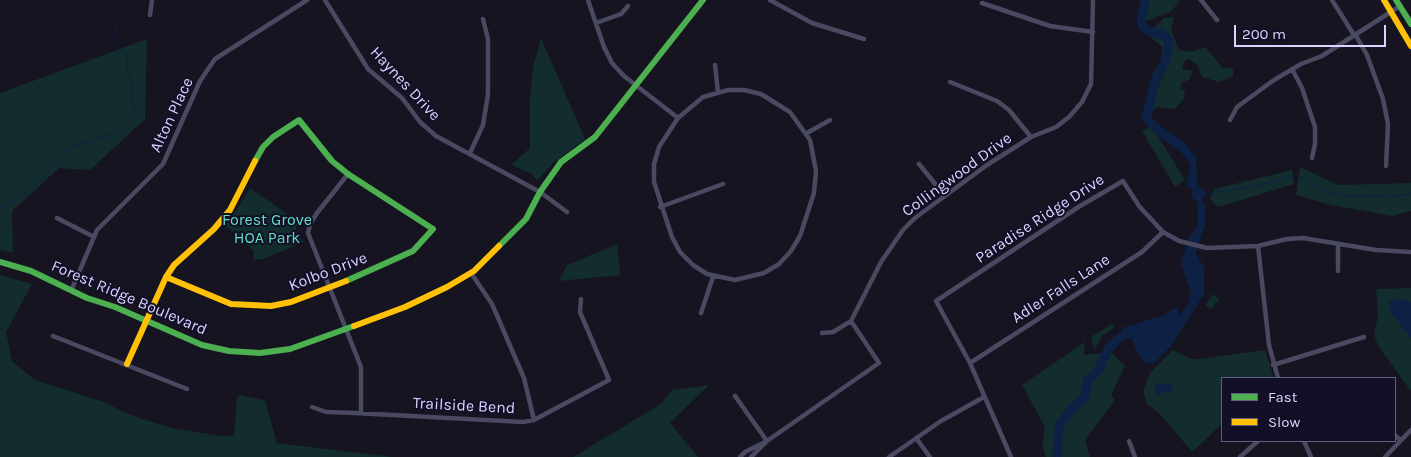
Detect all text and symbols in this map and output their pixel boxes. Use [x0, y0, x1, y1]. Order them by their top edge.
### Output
scale bar [1236, 15, 1388, 47]
text: 200 m [1242, 25, 1286, 43]
street label: Haynes Drive [366, 43, 444, 125]
street label: Alton Place [146, 74, 198, 156]
street label: Collingwood Drive [898, 129, 1016, 221]
street label: Paradise Ridge Drive [972, 170, 1108, 268]
park label: Forest Grove HOA Park [222, 210, 312, 248]
street label: Kolbo Drive [286, 248, 370, 296]
street label: Adler Falls Lane [1008, 250, 1114, 328]
street label: Forest Ridge Boulevard [48, 257, 210, 339]
legend [1221, 377, 1396, 442]
text: Fast [1268, 388, 1297, 406]
street label: Trailside Bend [412, 394, 516, 418]
text: Slow [1268, 413, 1300, 431]

